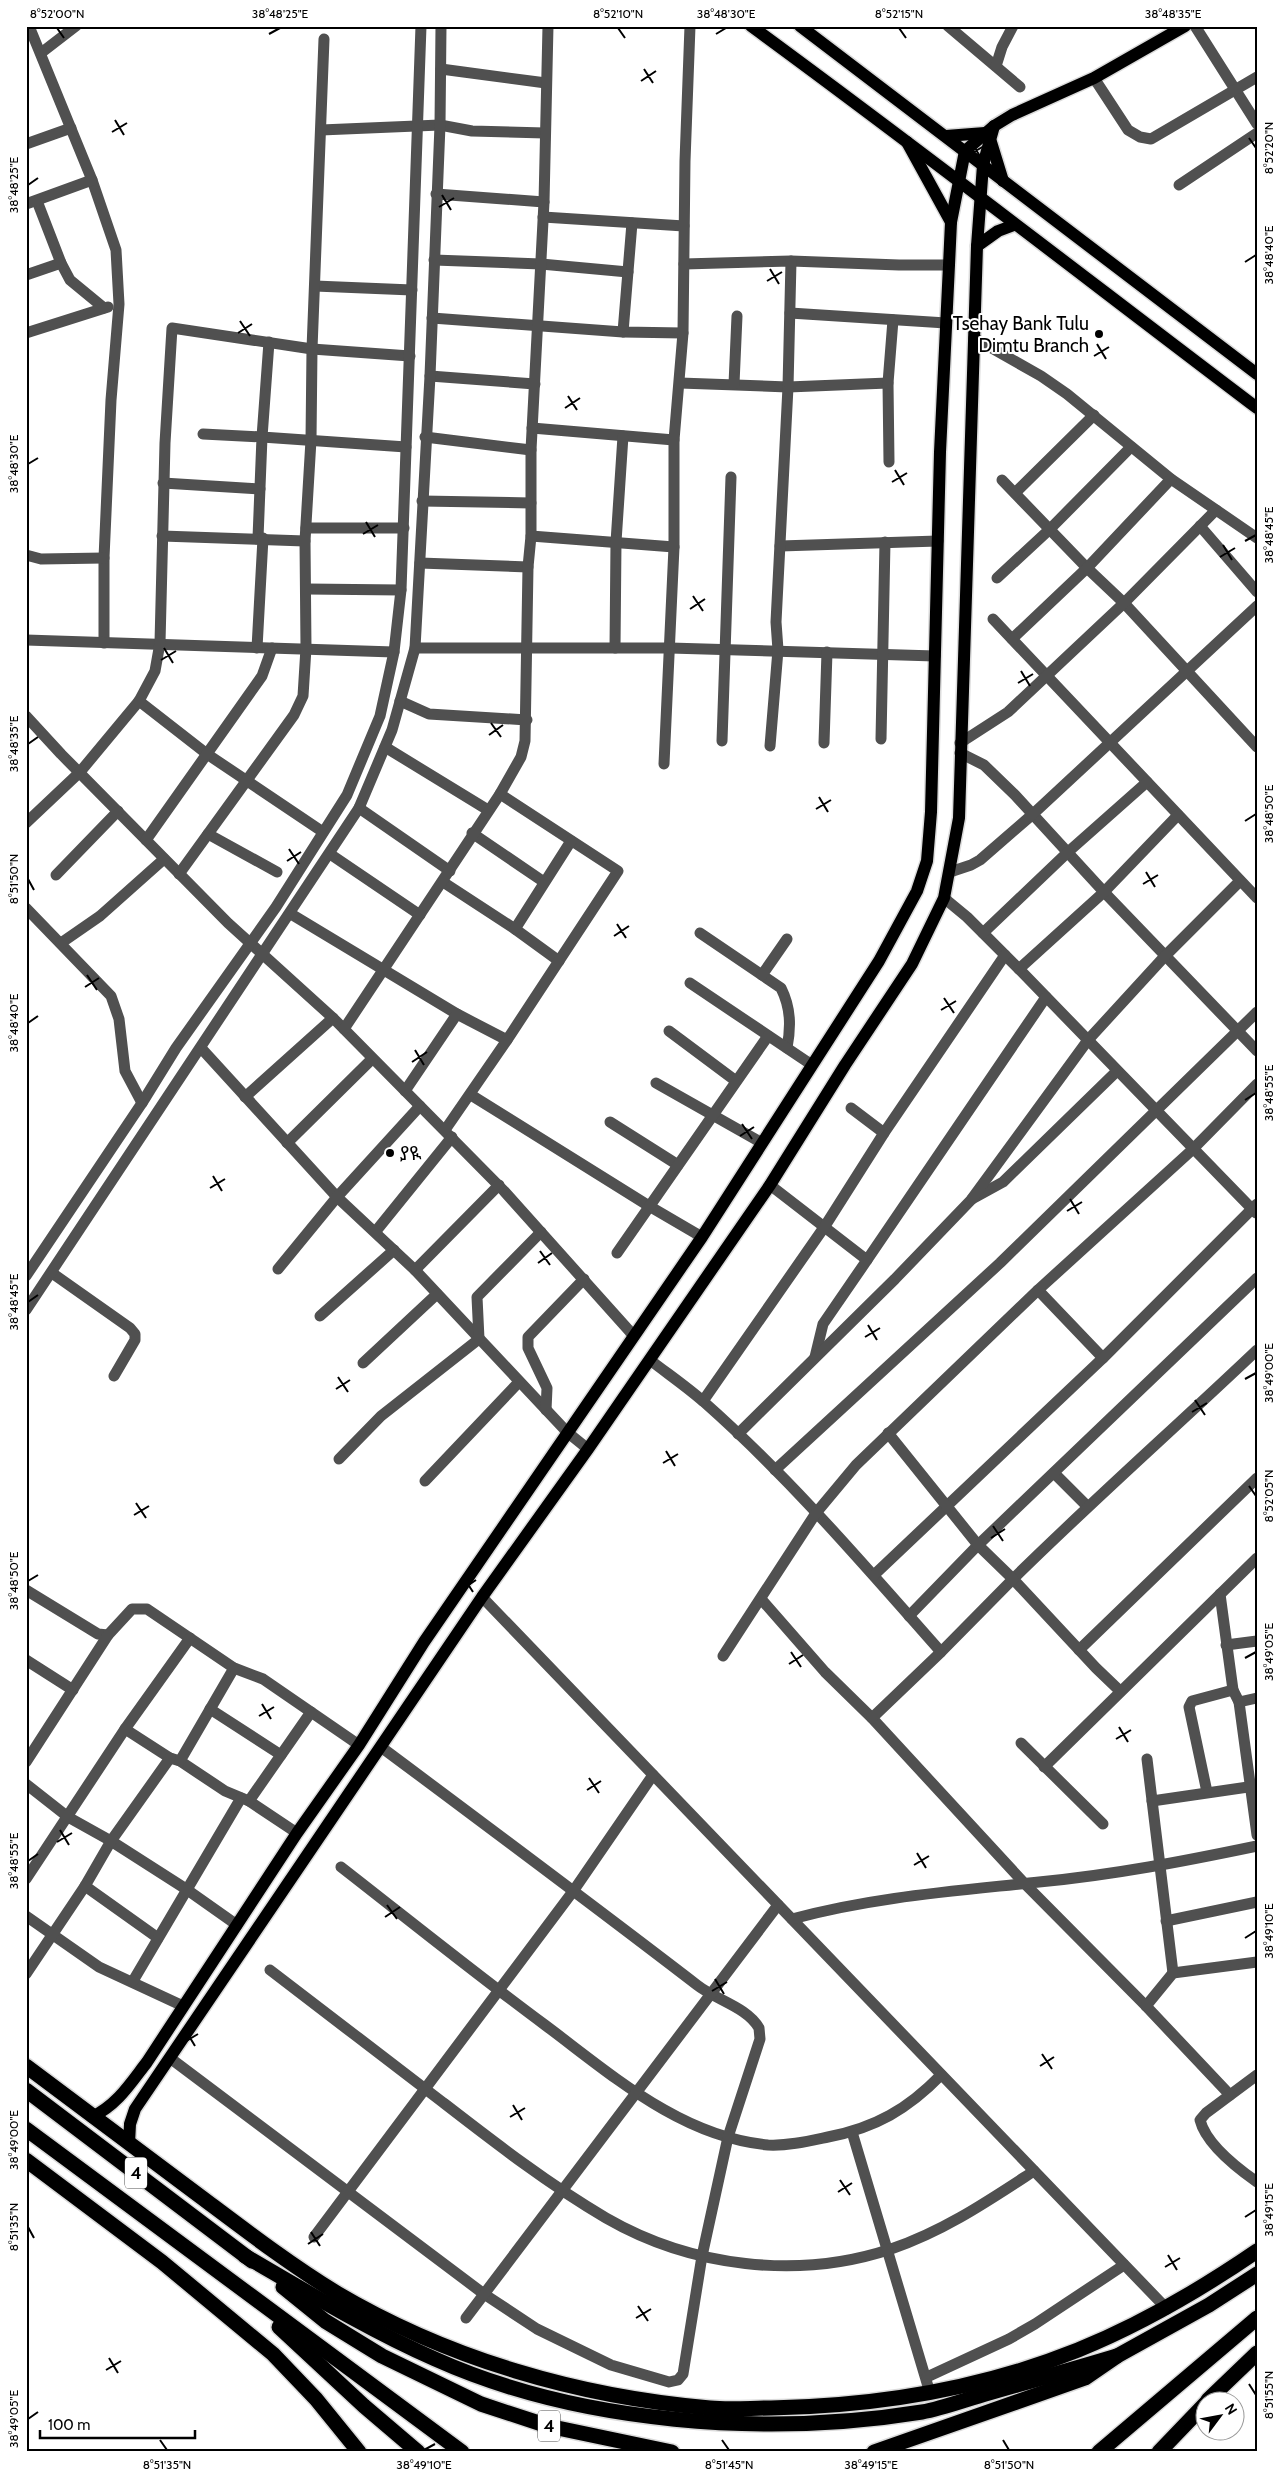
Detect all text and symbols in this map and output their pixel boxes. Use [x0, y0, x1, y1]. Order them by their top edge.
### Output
text: 8°52'00"N [30, 6, 84, 21]
text: 38°48'25"E [252, 6, 309, 21]
text: 8°52'10"N [593, 6, 643, 21]
text: 38°48'30"E [697, 6, 756, 21]
text: 8°52'15"N [875, 6, 923, 21]
text: 38°48'35"E [1145, 6, 1202, 21]
text: 8°52'20"N [1261, 122, 1276, 174]
text: 38°48'25"E [6, 156, 21, 213]
text: 38°48'40"E [1261, 225, 1276, 284]
place label: Tsehay Bank Tulu Dimtu Branch [953, 312, 1089, 357]
marker: Tsehay Bank Tulu Dimtu Branch [1093, 328, 1105, 340]
text: 38°48'30"E [6, 434, 21, 493]
text: 38°48'45"E [1261, 506, 1276, 563]
text: 38°48'35"E [6, 715, 21, 772]
text: 38°48'50"E [1261, 784, 1276, 843]
text: 8°51'50"N [6, 854, 21, 904]
text: 38°48'40"E [6, 993, 21, 1052]
text: 38°48'55"E [1261, 1064, 1276, 1121]
place label: ያዪ [400, 1142, 421, 1165]
marker: ያዪ [384, 1147, 396, 1159]
text: 38°48'45"E [6, 1273, 21, 1330]
text: 38°49'00"E [1261, 1343, 1276, 1403]
text: 8°52'05"N [1261, 1470, 1276, 1522]
text: 38°48'50"E [6, 1551, 21, 1610]
text: 38°49'05"E [1261, 1623, 1276, 1681]
text: 38°48'55"E [6, 1832, 21, 1889]
text: 38°49'10"E [1261, 1903, 1276, 1959]
text: 38°49'00"E [6, 2110, 21, 2170]
road number: 4 [125, 2158, 147, 2188]
text: 38°49'15"E [1261, 2183, 1276, 2237]
text: 8°51'35"N [6, 2203, 21, 2251]
text: 8°51'55"N [1261, 2371, 1276, 2419]
text: 38°49'05"E [6, 2390, 21, 2448]
north arrow [1196, 2390, 1246, 2440]
text: N [1221, 2400, 1241, 2418]
scale bar [40, 2408, 195, 2440]
road number: 4 [538, 2410, 560, 2442]
text: 100 m [48, 2416, 90, 2434]
text: 8°51'35"N [143, 2457, 191, 2472]
text: 38°49'10"E [396, 2457, 452, 2472]
text: 8°51'45"N [705, 2457, 753, 2472]
text: 38°49'15"E [844, 2457, 898, 2472]
text: 8°51'50"N [984, 2457, 1034, 2472]

